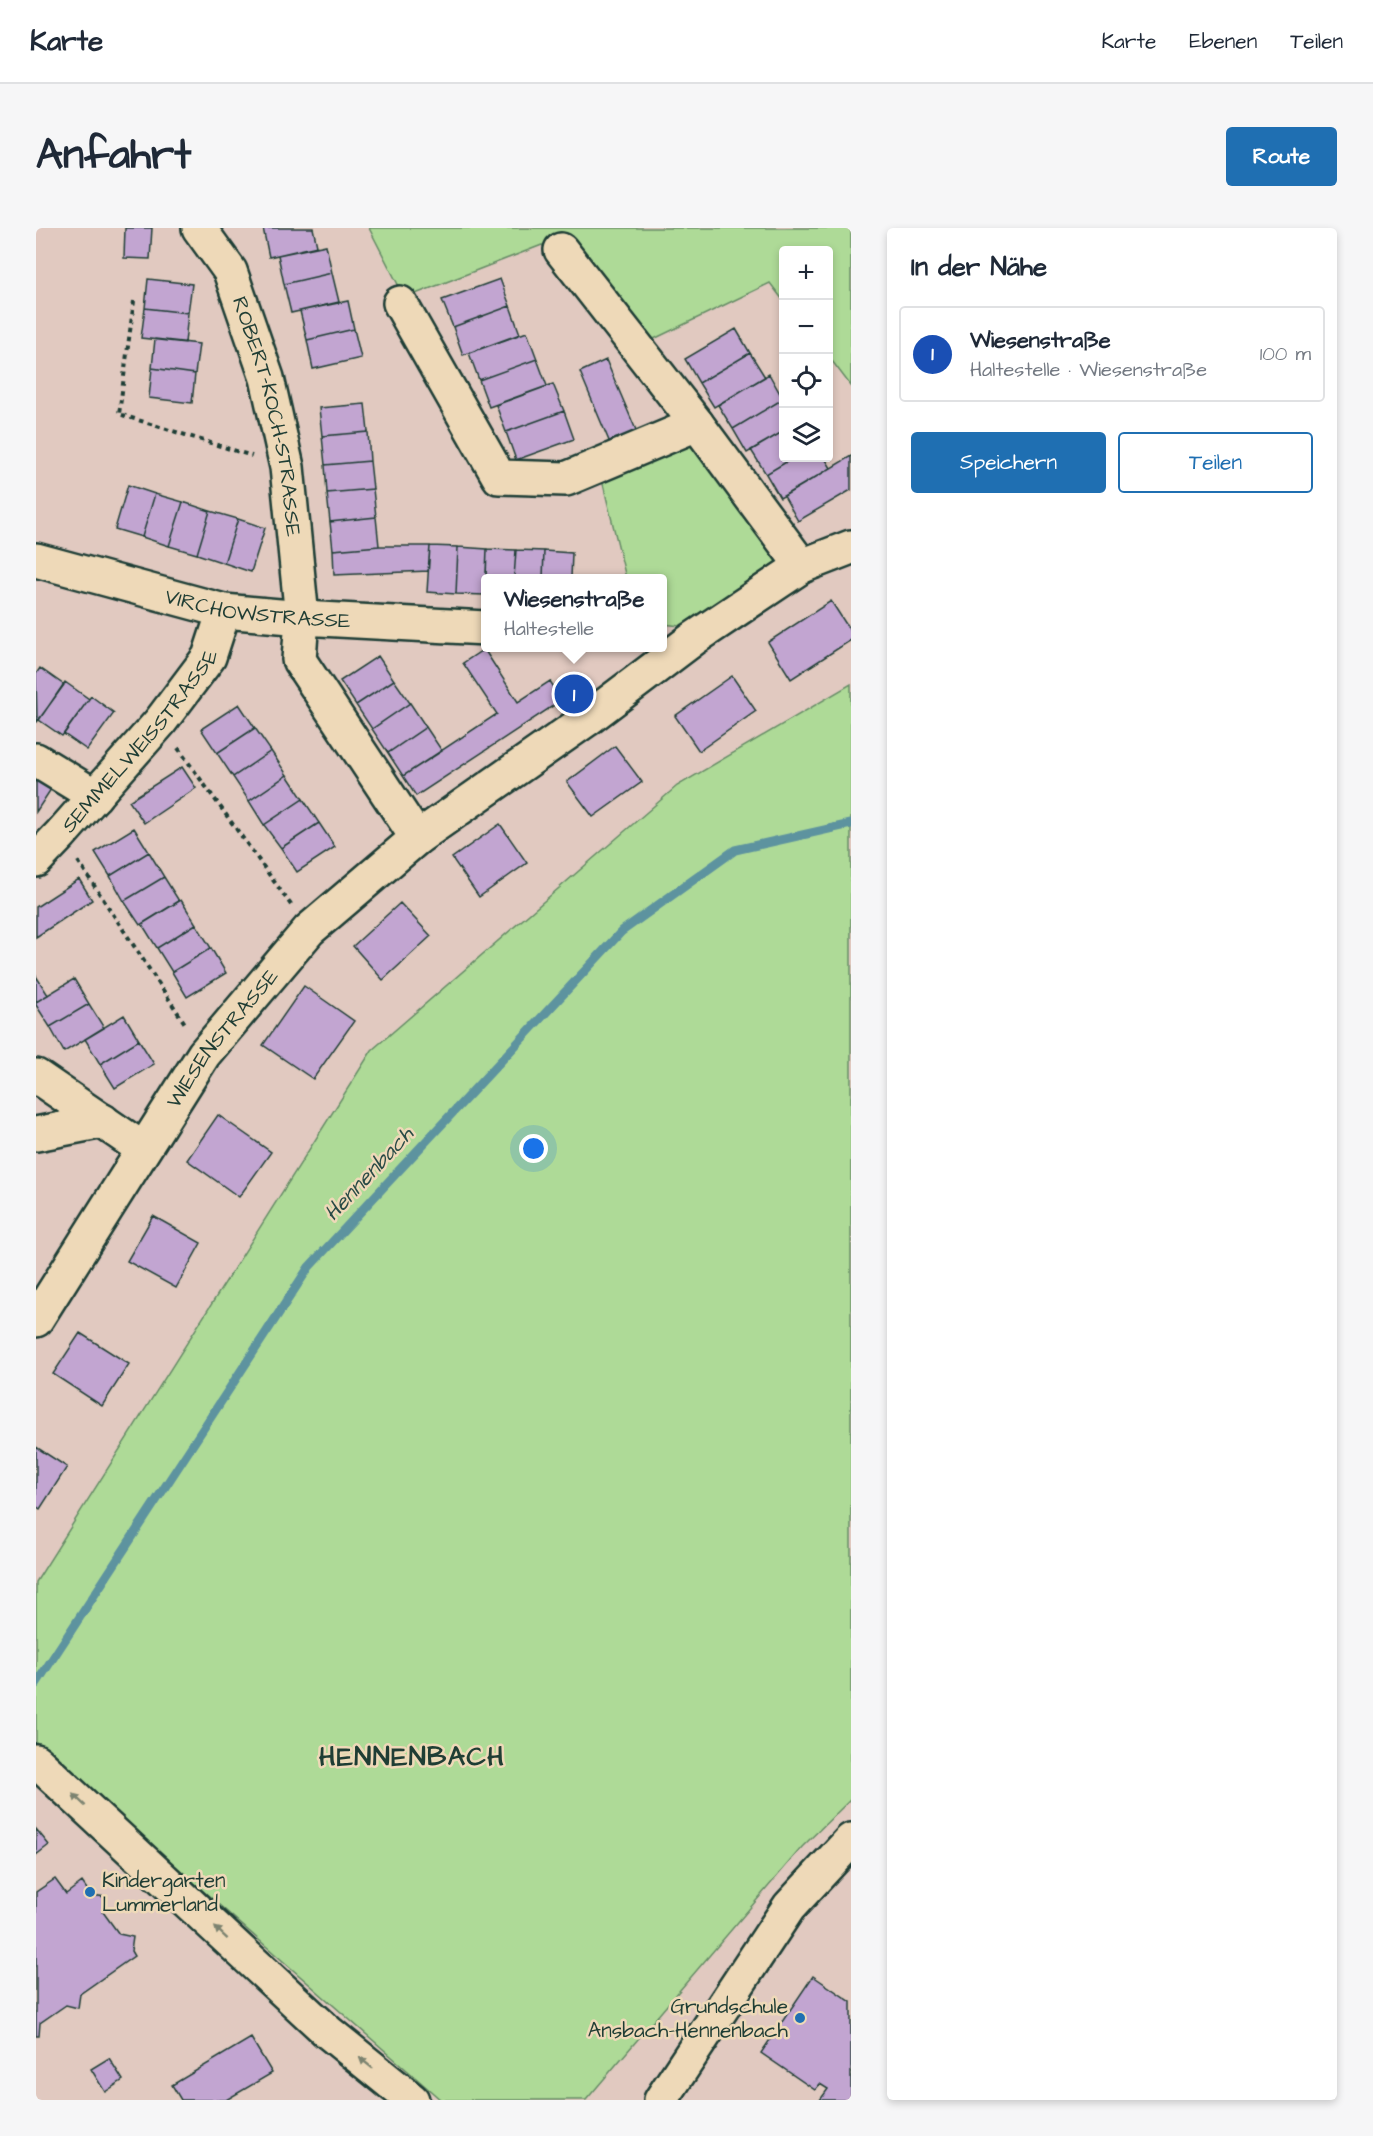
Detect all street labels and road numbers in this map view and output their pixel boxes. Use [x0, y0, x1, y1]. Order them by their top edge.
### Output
street label: ROBERT-KOCH-STRASSE [225, 293, 308, 538]
street label: VIRCHOWSTRASSE [162, 581, 352, 635]
street label: SEMMELWEISSTRASSE [54, 646, 225, 839]
street label: WIESENSTRASSE [159, 962, 285, 1113]

